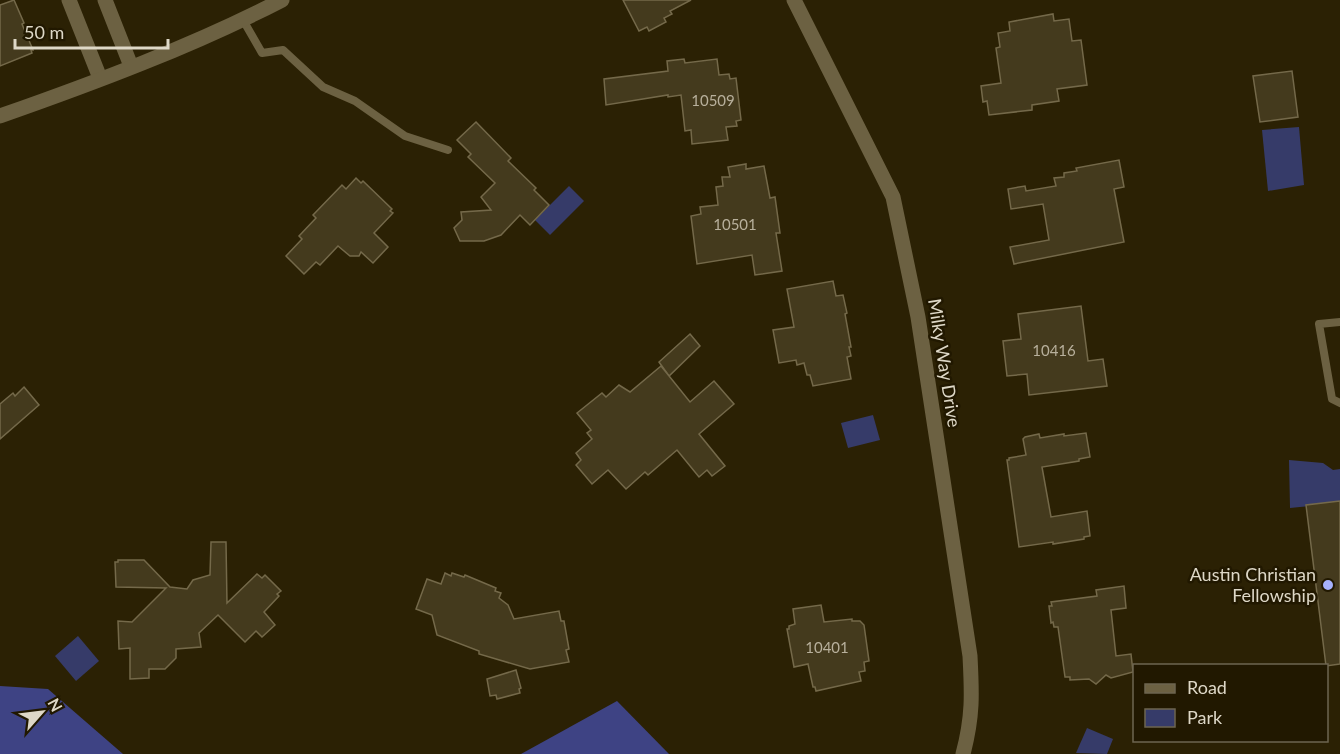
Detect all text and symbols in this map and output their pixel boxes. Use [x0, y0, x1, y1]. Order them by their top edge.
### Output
scale bar [15, 12, 168, 50]
text: 50 m [24, 21, 64, 43]
house number: 10509 [691, 91, 735, 109]
house number: 10501 [713, 215, 757, 233]
street label: Milky Way Drive [924, 297, 966, 429]
house number: 10416 [1032, 341, 1076, 359]
place label: Austin Christian Fellowship [1190, 563, 1316, 606]
marker: Austin Christian Fellowship [1321, 578, 1335, 592]
house number: 10401 [805, 638, 849, 656]
legend [1133, 664, 1328, 742]
text: Road [1187, 676, 1227, 698]
north arrow [12, 682, 72, 742]
text: N [44, 695, 67, 715]
text: Park [1187, 706, 1223, 728]

